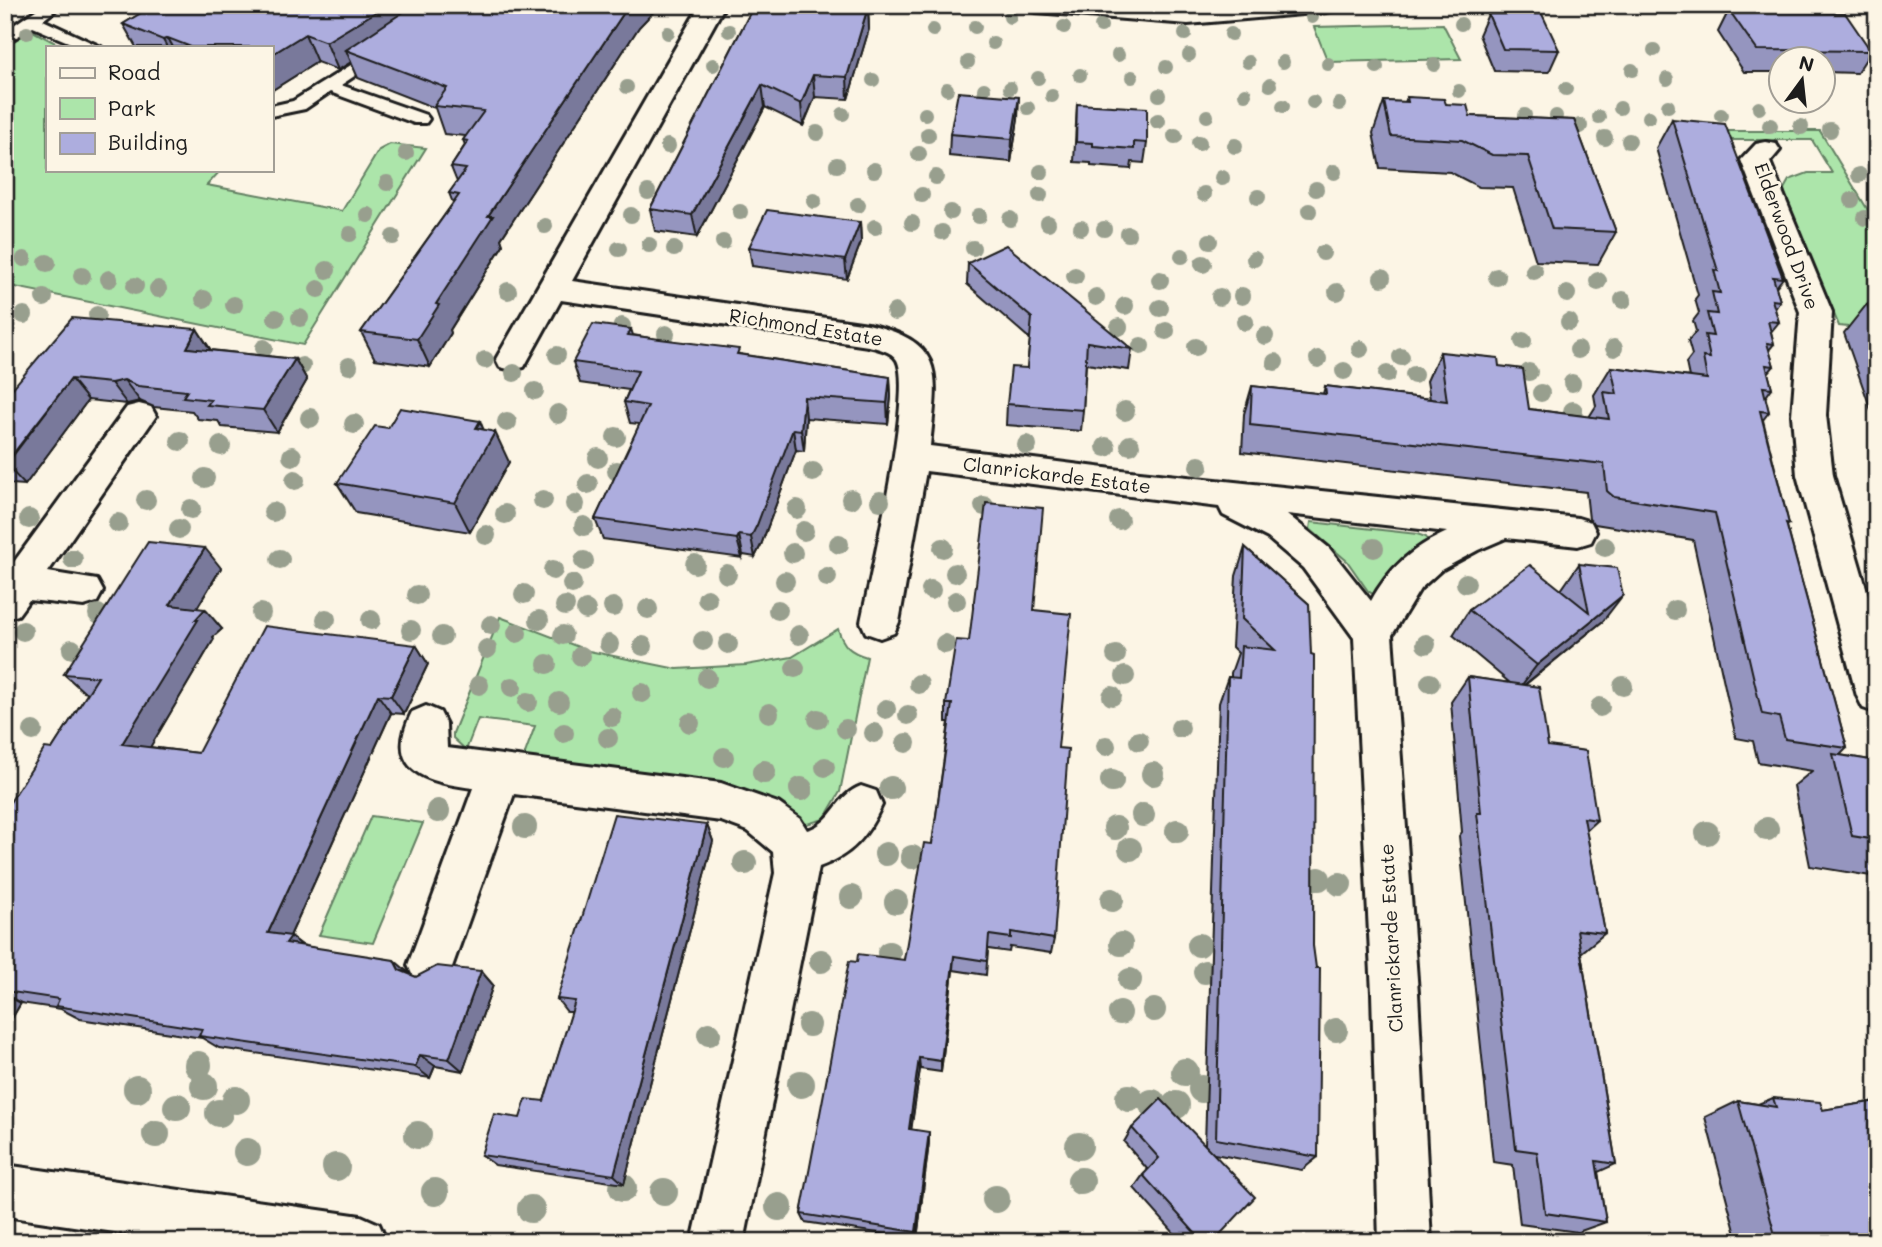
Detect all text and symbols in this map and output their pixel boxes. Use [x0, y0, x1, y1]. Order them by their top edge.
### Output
legend [46, 46, 273, 172]
north arrow [1766, 46, 1836, 116]
text: N [1796, 49, 1817, 77]
text: Road [108, 58, 160, 85]
text: Park [108, 94, 156, 121]
text: Building [108, 128, 188, 155]
street label: Elderwood Drive [1749, 159, 1826, 313]
street label: Richmond Estate [727, 302, 885, 351]
street label: Clanrickarde Estate [962, 451, 1152, 498]
street label: Clanrickarde Estate [1373, 843, 1408, 1033]

